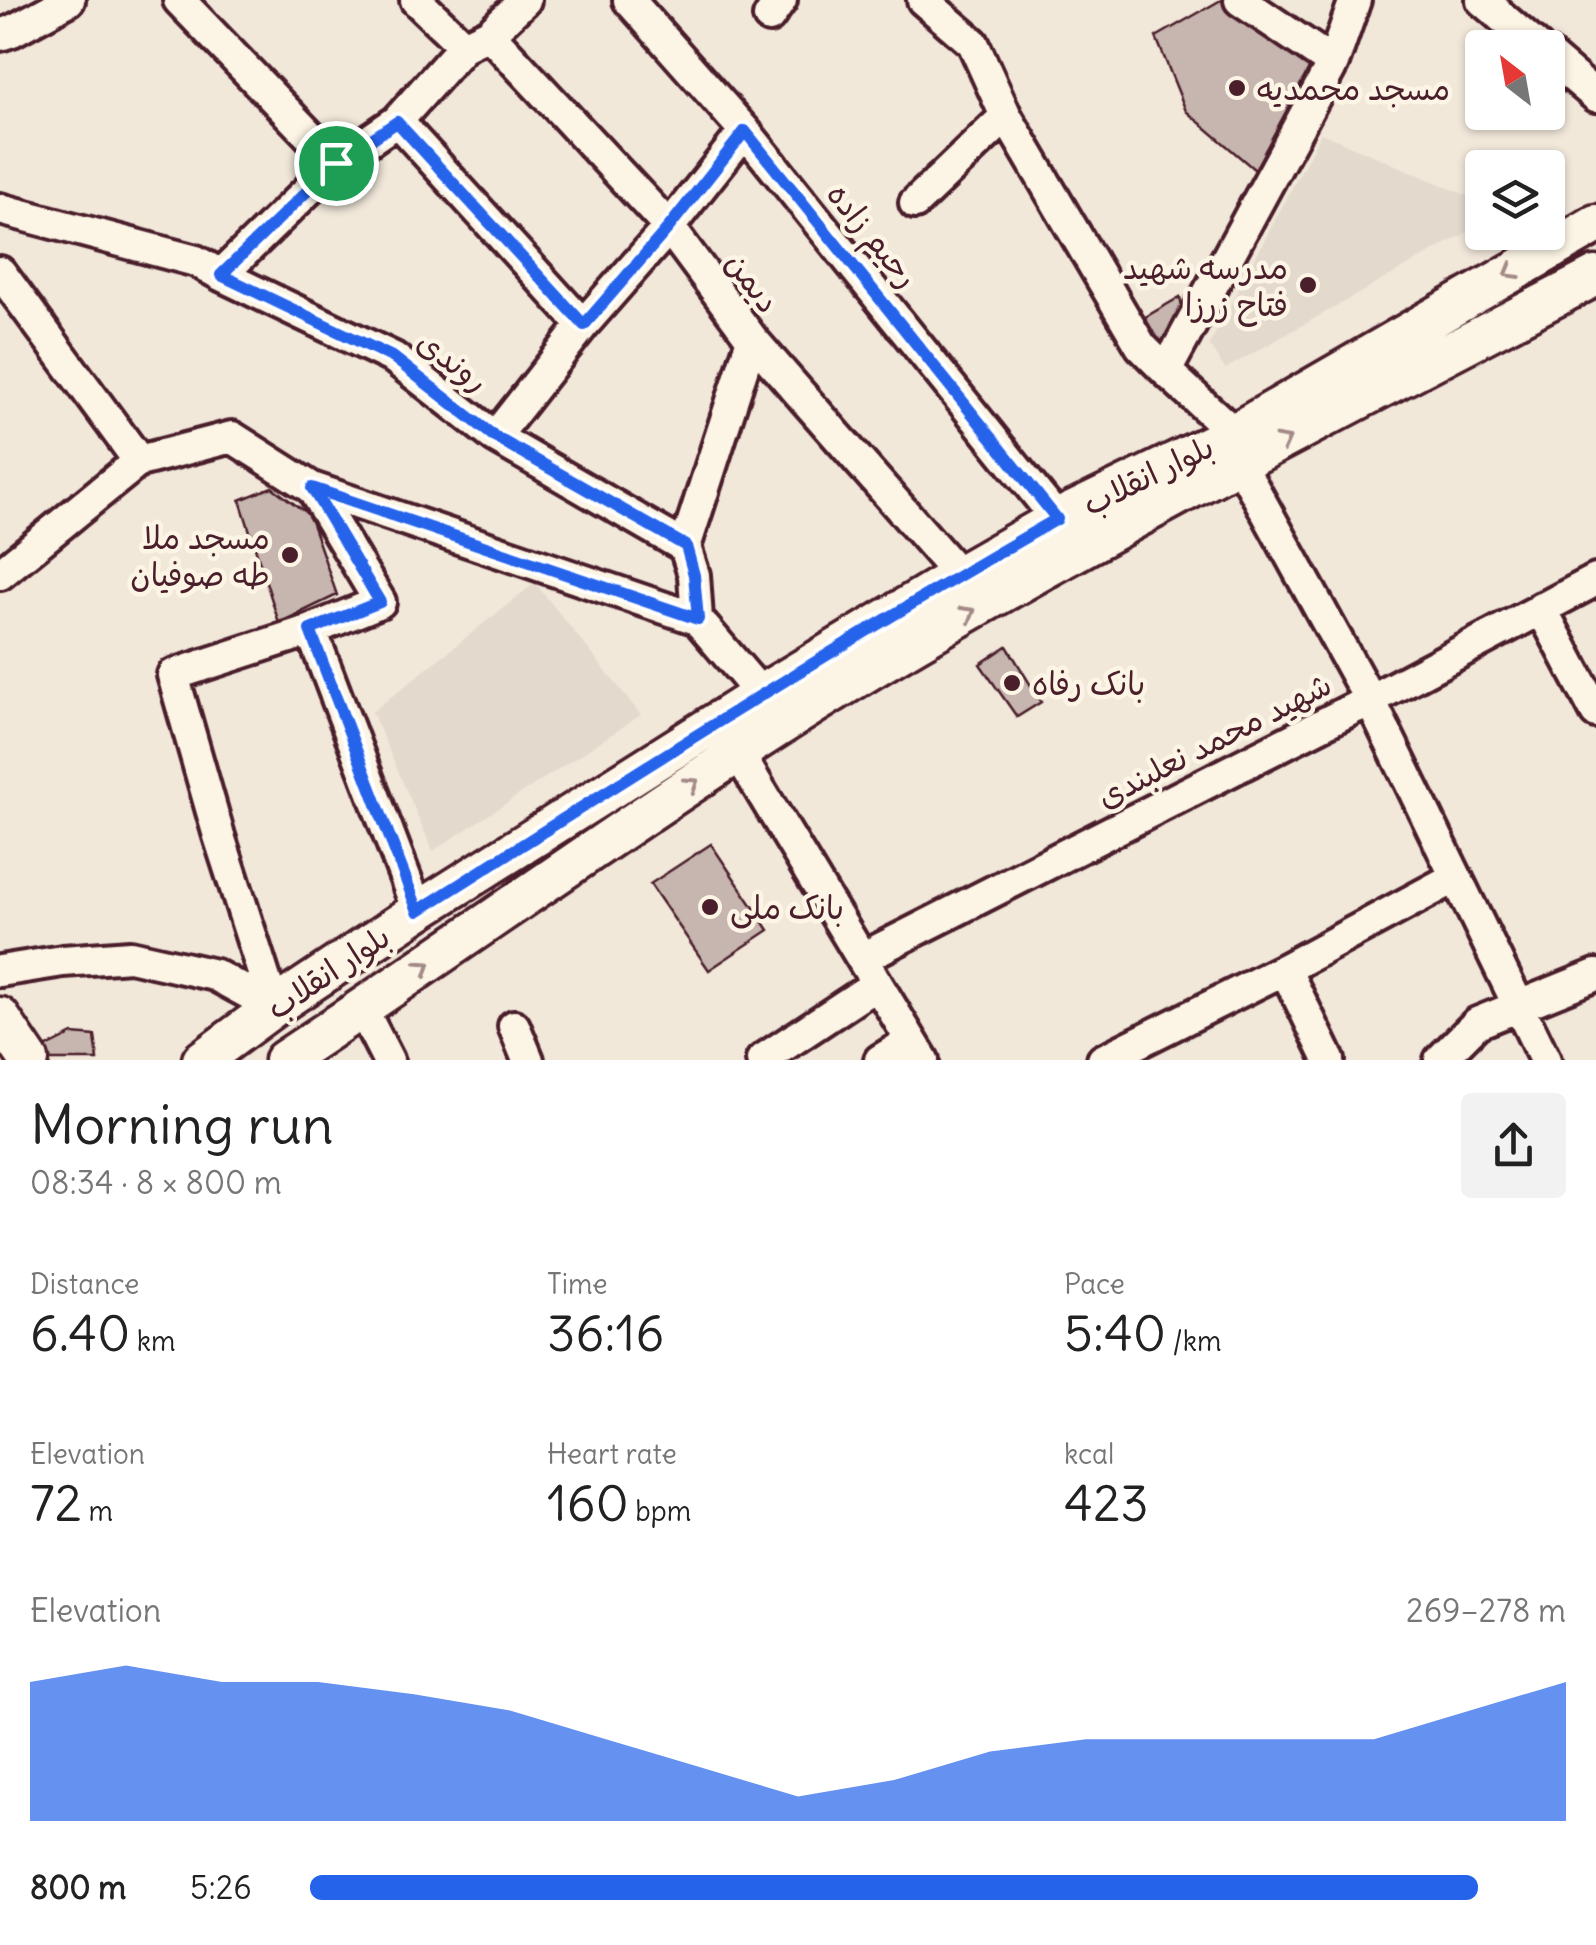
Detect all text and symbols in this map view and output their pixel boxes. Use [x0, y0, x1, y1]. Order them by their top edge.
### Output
north arrow [1465, 30, 1565, 130]
map controls [1465, 30, 1565, 250]
place label: مسجد محمدیه [1257, 68, 1450, 109]
marker: مسجد محمدیه [1226, 77, 1248, 99]
pin [294, 121, 379, 206]
icon: arrive [309, 136, 364, 191]
button: layers [1465, 150, 1565, 250]
street label: رحیم زاده [814, 174, 928, 299]
street label: دیمن [717, 243, 789, 321]
place label: مدرسه شهید فتاح زرزا [1123, 247, 1288, 327]
one-way arrow [1504, 260, 1522, 279]
marker: مدرسه شهید فتاح زرزا [1297, 274, 1319, 296]
street label: روندی [409, 321, 497, 401]
street label: بلوار انقلاب [1076, 426, 1220, 524]
one-way arrow [1274, 433, 1292, 453]
place label: مسجد ملا طه صوفیان [130, 517, 270, 595]
marker: مسجد ملا طه صوفیان [279, 544, 301, 566]
one-way arrow [958, 606, 976, 626]
place label: بانک رفاه [1032, 663, 1145, 704]
street label: شهید محمد نعلبندی [1090, 663, 1338, 817]
marker: بانک رفاه [1001, 672, 1023, 694]
one-way arrow [682, 778, 700, 797]
place label: بانک ملی [730, 887, 844, 929]
marker: بانک ملی [699, 896, 721, 918]
street label: بلوار انقلاب [258, 916, 398, 1028]
one-way arrow [412, 961, 431, 979]
text: Morning run [30, 1090, 334, 1159]
button: share [1461, 1093, 1566, 1198]
text: 08:34 · 8 × 800 m [30, 1162, 282, 1203]
text: Distance [30, 1266, 139, 1302]
text: Time [547, 1266, 608, 1302]
text: Pace [1064, 1266, 1125, 1302]
text: 6.40 [30, 1302, 130, 1365]
text: 36:16 [547, 1302, 664, 1365]
text: 5:40 [1064, 1302, 1166, 1365]
text: km [130, 1323, 176, 1359]
text: /km [1166, 1323, 1222, 1359]
text: Elevation [30, 1436, 145, 1472]
text: Heart rate [547, 1436, 677, 1472]
text: kcal [1064, 1436, 1114, 1472]
text: 72 [30, 1472, 82, 1535]
text: 160 [547, 1472, 629, 1535]
text: 423 [1064, 1472, 1149, 1535]
text: m [82, 1493, 113, 1529]
text: bpm [629, 1493, 691, 1529]
text: Elevation [30, 1590, 161, 1631]
text: 269–278 m [1406, 1590, 1566, 1631]
text: 800 m [30, 1867, 126, 1908]
text: 5:26 [190, 1867, 252, 1908]

